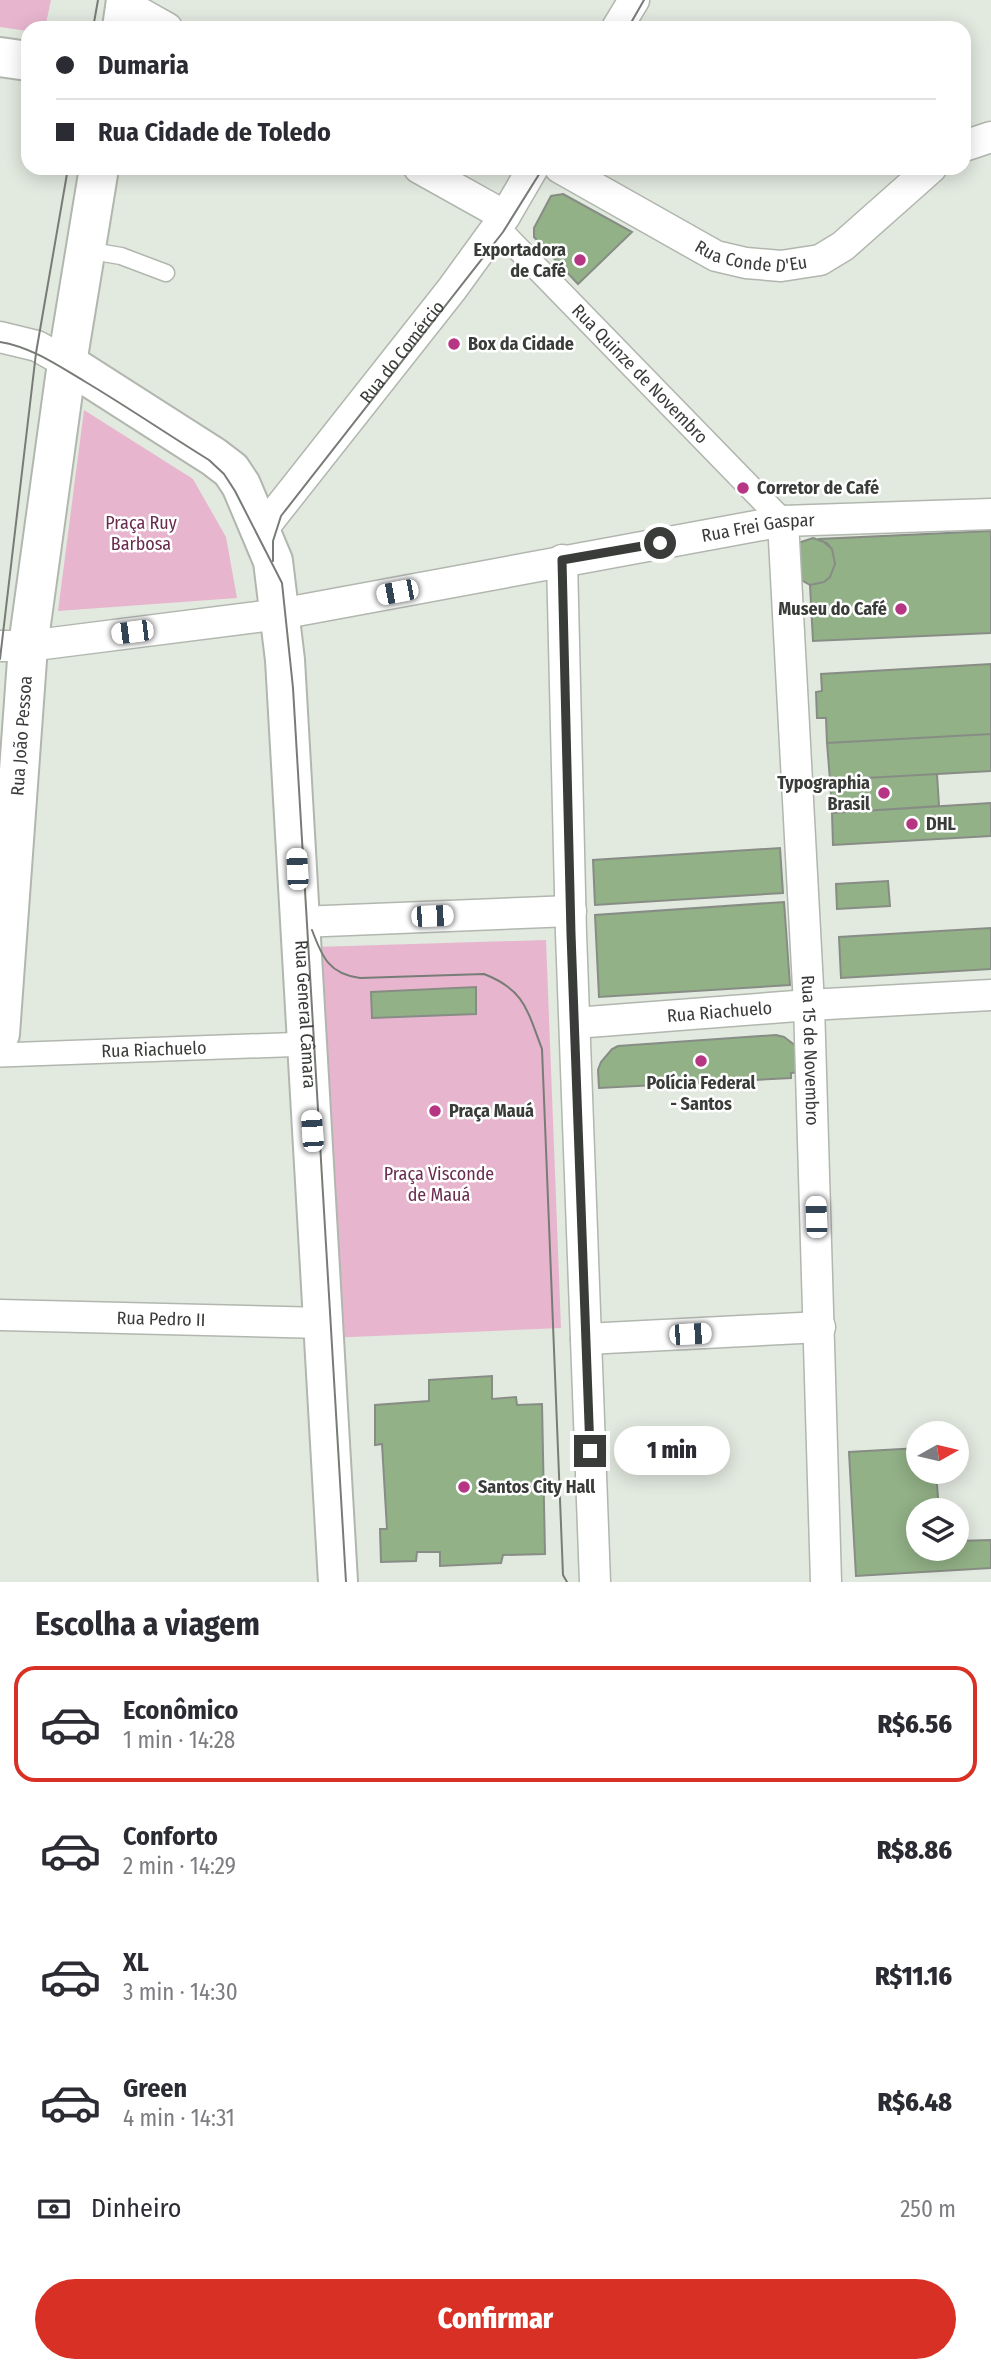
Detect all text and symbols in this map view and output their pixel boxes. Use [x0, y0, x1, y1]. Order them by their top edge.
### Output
text: Dumaria [98, 50, 189, 81]
text: Rua Cidade de Toledo [98, 117, 331, 148]
street label: Rua Conde D'Eu [691, 235, 809, 277]
place label: Exportadora de Café [474, 239, 566, 282]
marker: Exportadora de Café [572, 252, 588, 268]
street label: Rua do Comércio [355, 296, 449, 408]
street label: Rua Quinze de Novembro [567, 300, 713, 448]
place label: Box da Cidade [468, 333, 574, 355]
marker: Box da Cidade [446, 336, 462, 352]
place label: Corretor de Café [757, 477, 879, 499]
marker: Corretor de Café [735, 480, 751, 496]
street label: Rua Frei Gaspar [700, 509, 816, 547]
park label: Praça Ruy Barbosa [105, 512, 177, 555]
route start [644, 527, 676, 559]
car [375, 578, 420, 606]
place label: Museu do Café [778, 598, 887, 620]
marker: Museu do Café [893, 601, 909, 617]
car [110, 619, 155, 645]
street label: Rua João Pessoa [6, 675, 37, 797]
place label: Typographia Brasil [777, 772, 870, 815]
marker: Typographia Brasil [876, 785, 892, 801]
place label: DHL [926, 813, 957, 835]
marker: DHL [904, 816, 920, 832]
car [286, 847, 309, 891]
car [411, 905, 454, 927]
street label: Rua General Câmara [290, 940, 321, 1089]
street label: Rua 15 de Novembro [796, 975, 824, 1126]
street label: Rua Riachuelo [666, 997, 773, 1027]
street label: Rua Riachuelo [101, 1037, 207, 1062]
marker: Polícia Federal - Santos [693, 1053, 709, 1069]
place label: Polícia Federal - Santos [647, 1072, 755, 1115]
place label: Praça Mauá [449, 1100, 534, 1122]
marker: Praça Mauá [427, 1103, 443, 1119]
car [301, 1109, 324, 1153]
park label: Praça Visconde de Mauá [384, 1163, 494, 1206]
car [805, 1196, 828, 1238]
street label: Rua Pedro II [116, 1307, 206, 1331]
car [669, 1322, 712, 1346]
north arrow [906, 1421, 970, 1484]
map controls [906, 1421, 969, 1561]
callout: 1 min [614, 1426, 730, 1476]
route end [574, 1435, 606, 1467]
text: 1 min [647, 1436, 697, 1464]
place label: Santos City Hall [478, 1476, 595, 1498]
marker: Santos City Hall [456, 1479, 472, 1495]
button: layers [906, 1498, 969, 1561]
text: Escolha a viagem [35, 1605, 260, 1643]
icon: car [39, 1693, 102, 1756]
text: Econômico [123, 1695, 238, 1726]
text: R$6.56 [877, 1709, 952, 1740]
text: 1 min · 14:28 [123, 1726, 235, 1754]
icon: car [39, 1819, 102, 1882]
text: Conforto [123, 1821, 218, 1852]
text: R$8.86 [877, 1835, 952, 1866]
text: 2 min · 14:29 [123, 1852, 236, 1880]
icon: car [39, 1945, 102, 2008]
text: XL [123, 1947, 149, 1978]
text: R$11.16 [875, 1961, 952, 1992]
text: 3 min · 14:30 [123, 1978, 238, 2006]
icon: car [39, 2071, 102, 2134]
text: Green [123, 2073, 187, 2104]
text: R$6.48 [877, 2087, 952, 2118]
text: 4 min · 14:31 [123, 2104, 235, 2132]
icon: cash [35, 2190, 73, 2228]
text: Dinheiro [91, 2193, 181, 2224]
text: 250 m [900, 2195, 956, 2223]
button: Confirmar [35, 2279, 956, 2359]

